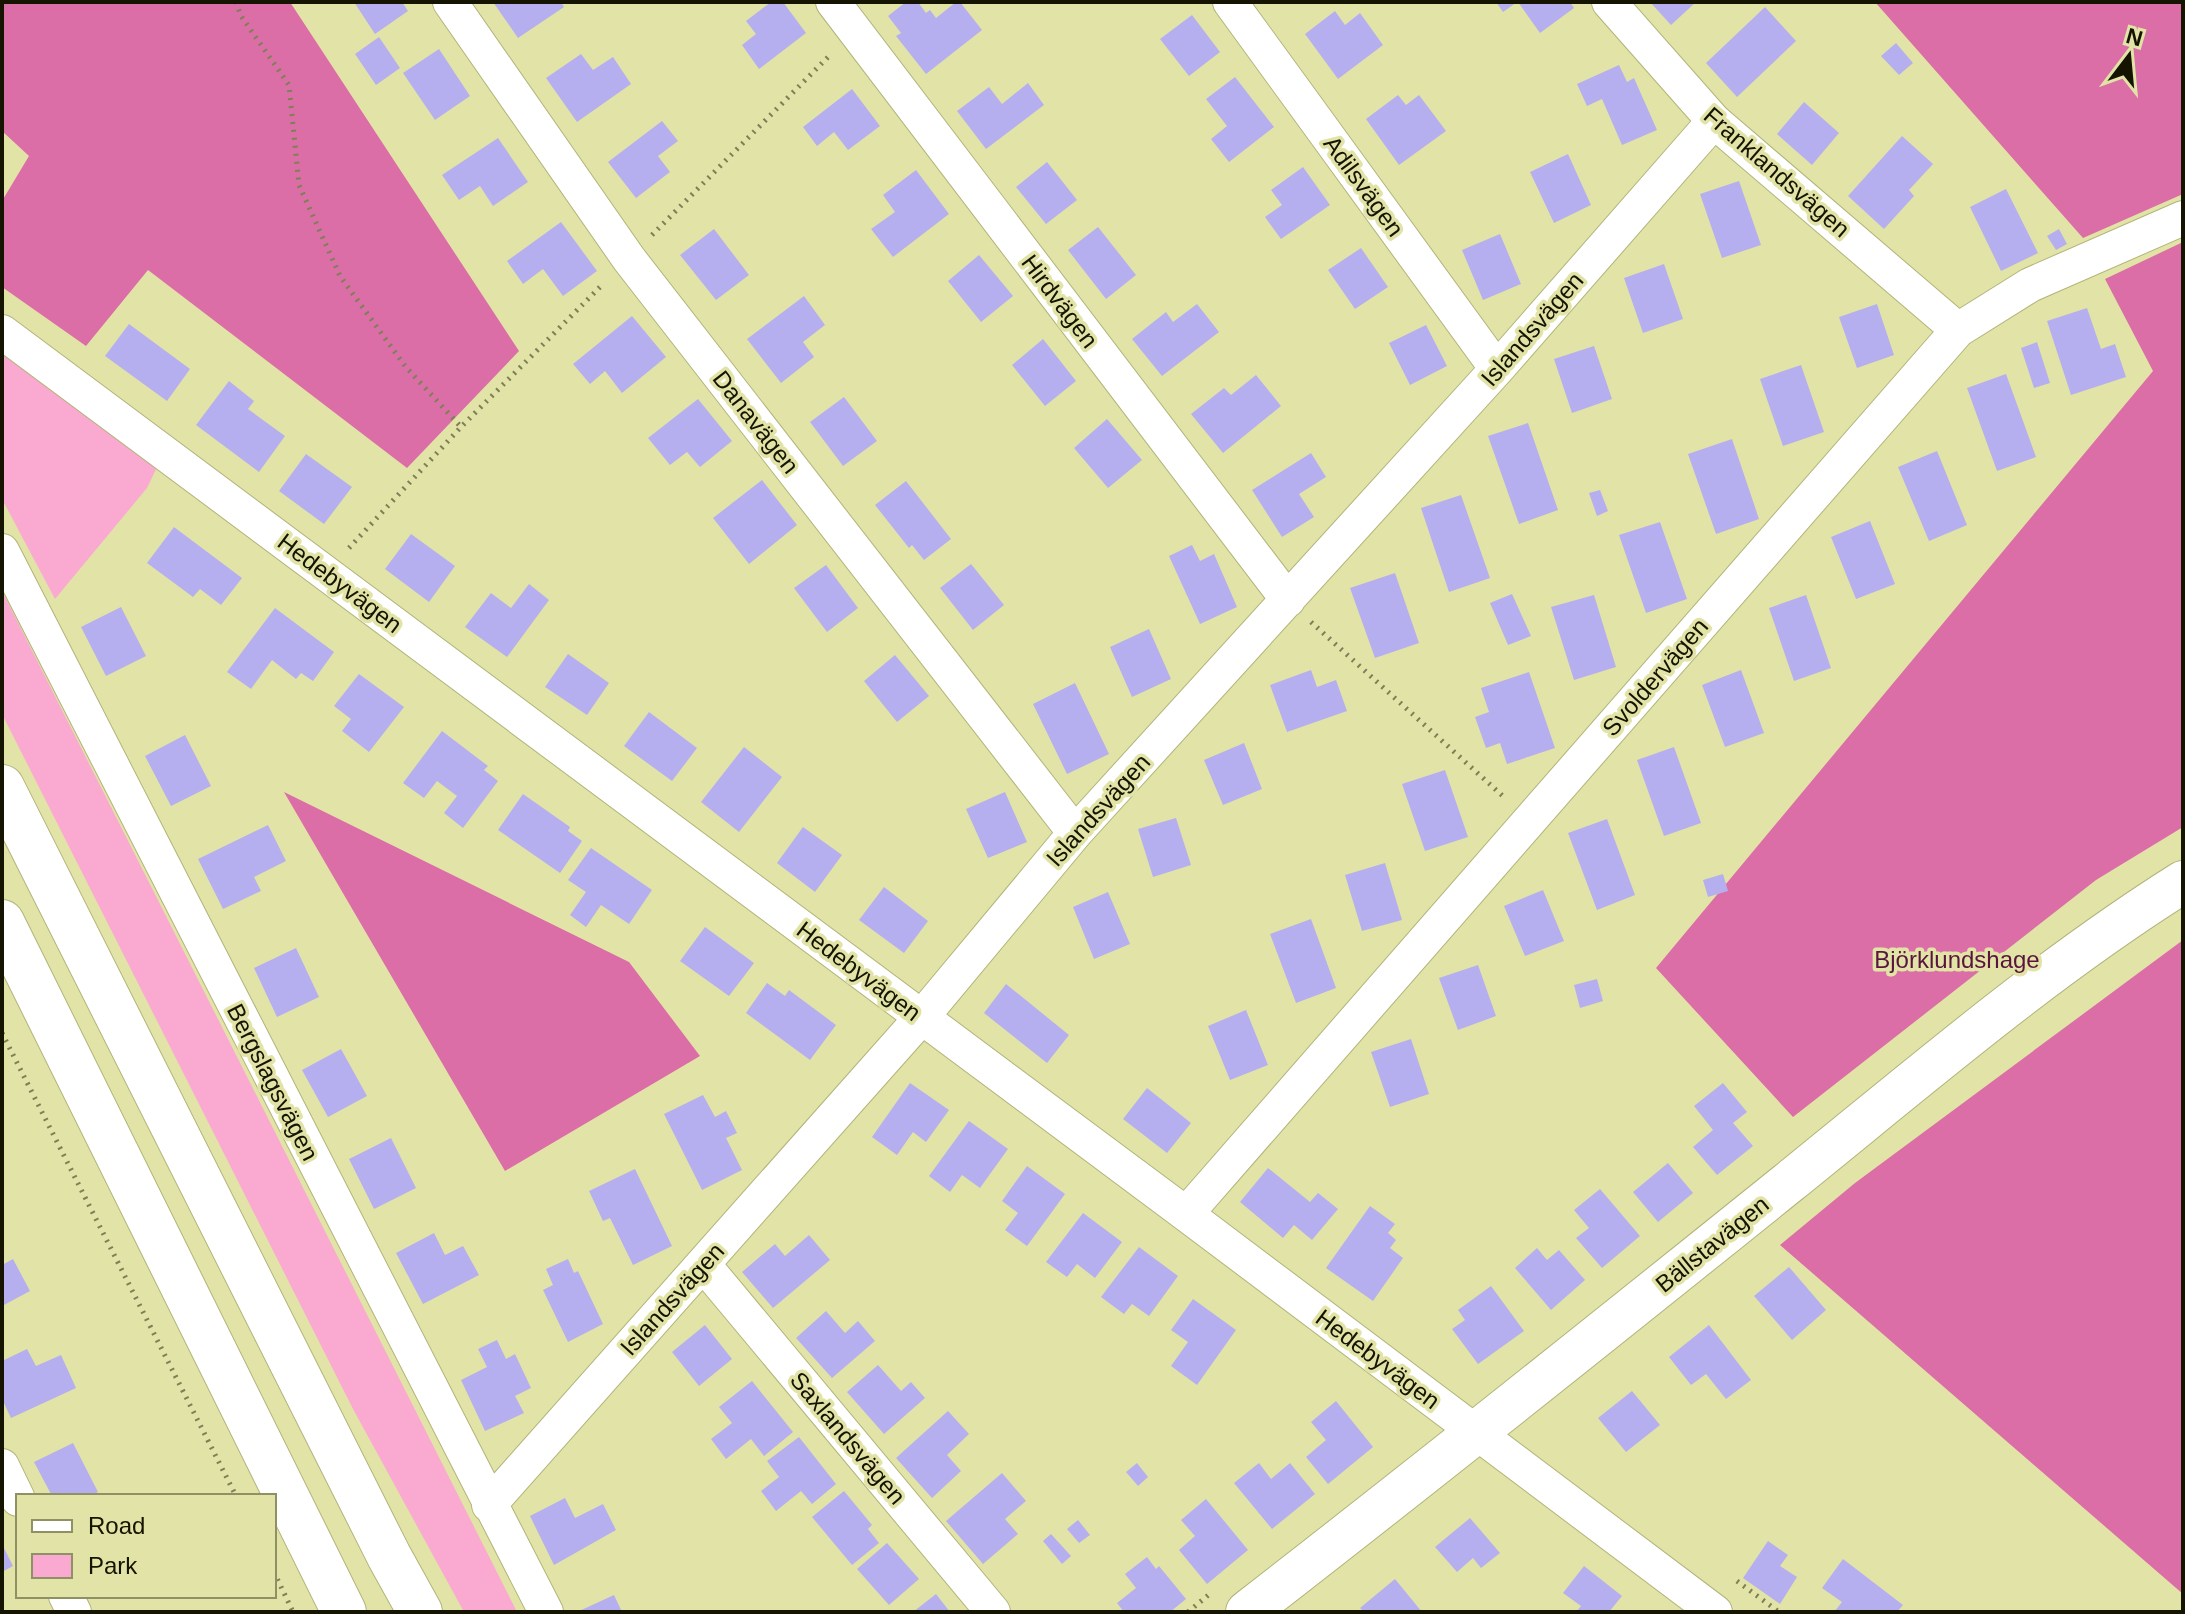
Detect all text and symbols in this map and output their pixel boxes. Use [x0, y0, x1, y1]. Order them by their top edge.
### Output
north arrow [2089, 16, 2169, 96]
text: N [2123, 23, 2145, 51]
street label: Franklandsvägen [1699, 101, 1855, 243]
street label: Adilsvägen [1319, 131, 1409, 241]
street label: Hirdvägen [1016, 249, 1104, 353]
street label: Islandsvägen [1475, 267, 1589, 391]
street label: Danavägen [708, 365, 804, 479]
street label: Hedebyvägen [273, 528, 407, 638]
street label: Svoldervägen [1597, 613, 1713, 741]
street label: Islandsvägen [1041, 748, 1155, 872]
street label: Hedebyvägen [792, 916, 926, 1026]
park label: Björklundshage [1874, 946, 2040, 973]
street label: Bergslagsvägen [222, 999, 324, 1165]
street label: Bällstavägen [1650, 1190, 1774, 1298]
street label: Islandsvägen [615, 1237, 729, 1361]
street label: Hedebyvägen [1311, 1304, 1445, 1414]
street label: Saxlandsvägen [785, 1366, 911, 1510]
legend [16, 1494, 276, 1598]
text: Road [88, 1512, 145, 1539]
text: Park [88, 1552, 138, 1579]

